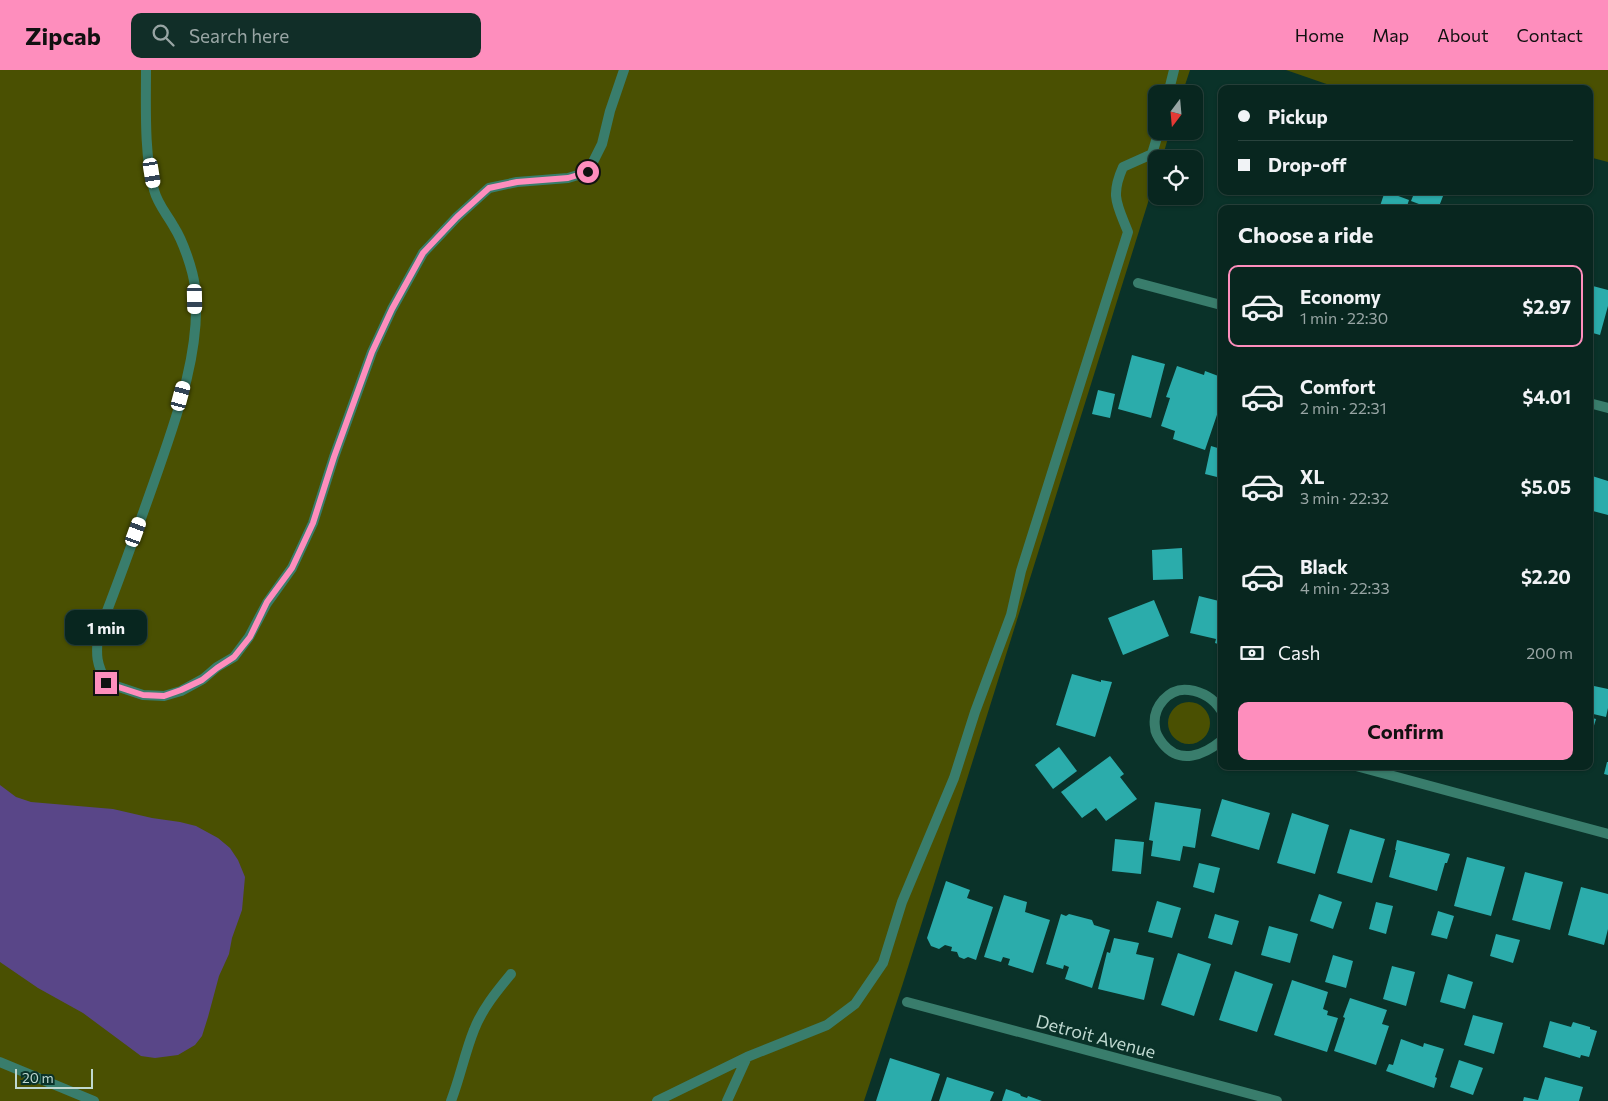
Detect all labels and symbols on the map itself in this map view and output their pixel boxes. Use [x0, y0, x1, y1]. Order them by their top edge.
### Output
north arrow [1148, 85, 1202, 140]
car [142, 157, 161, 189]
route start [577, 161, 599, 183]
car [187, 284, 202, 314]
car [169, 380, 192, 412]
car [123, 515, 148, 549]
callout: 1 min [65, 610, 147, 646]
route end [95, 672, 117, 694]
street label: Detroit Avenue [1034, 1009, 1158, 1063]
scale bar [15, 1066, 92, 1089]

